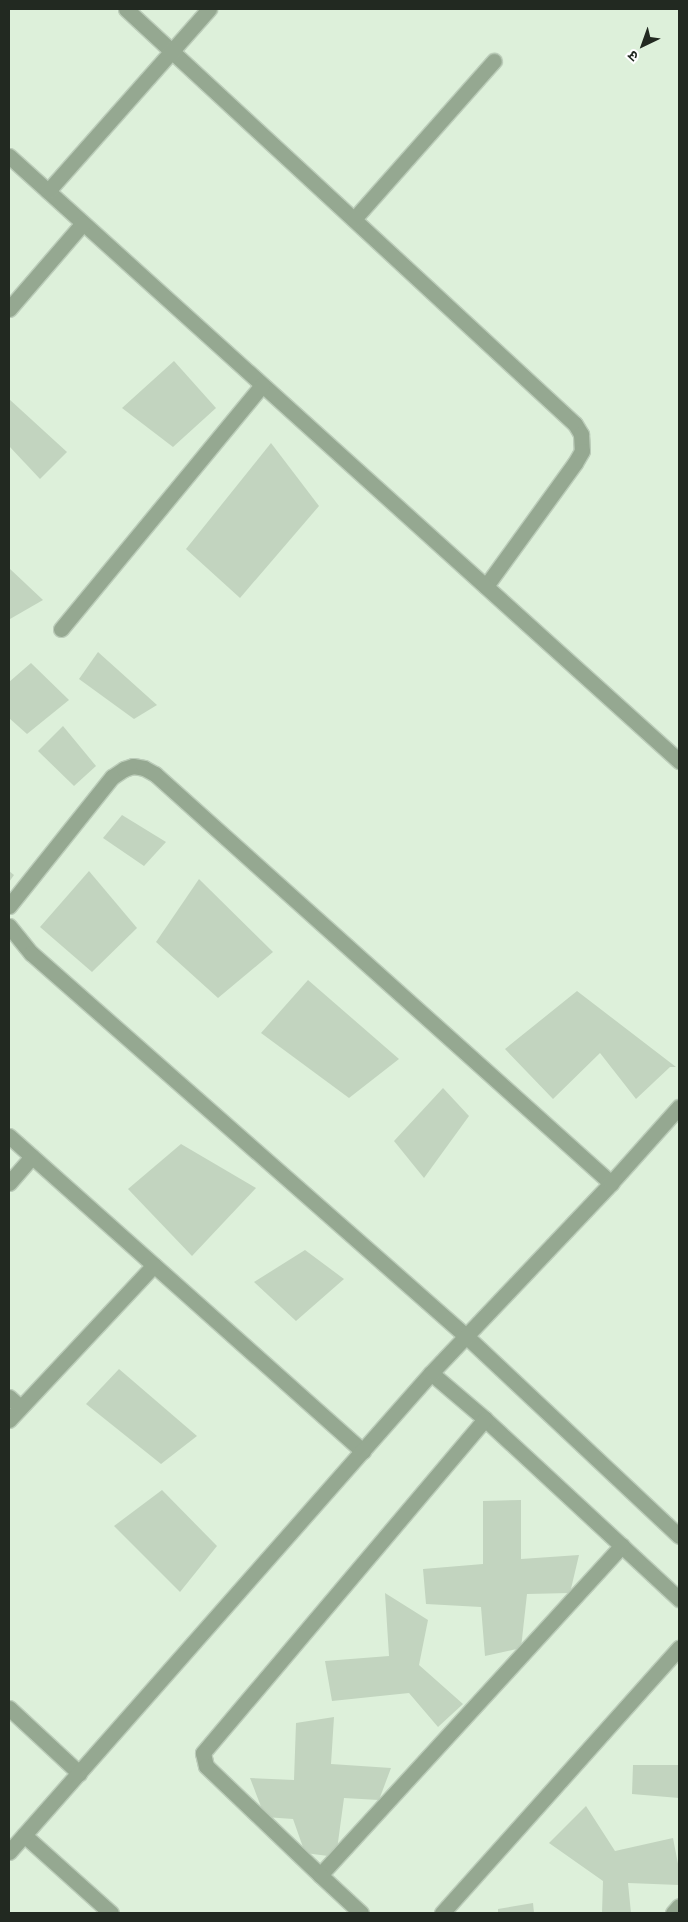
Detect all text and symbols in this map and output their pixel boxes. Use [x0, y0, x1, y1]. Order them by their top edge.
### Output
north arrow [618, 20, 668, 70]
text: उ [624, 47, 642, 66]

